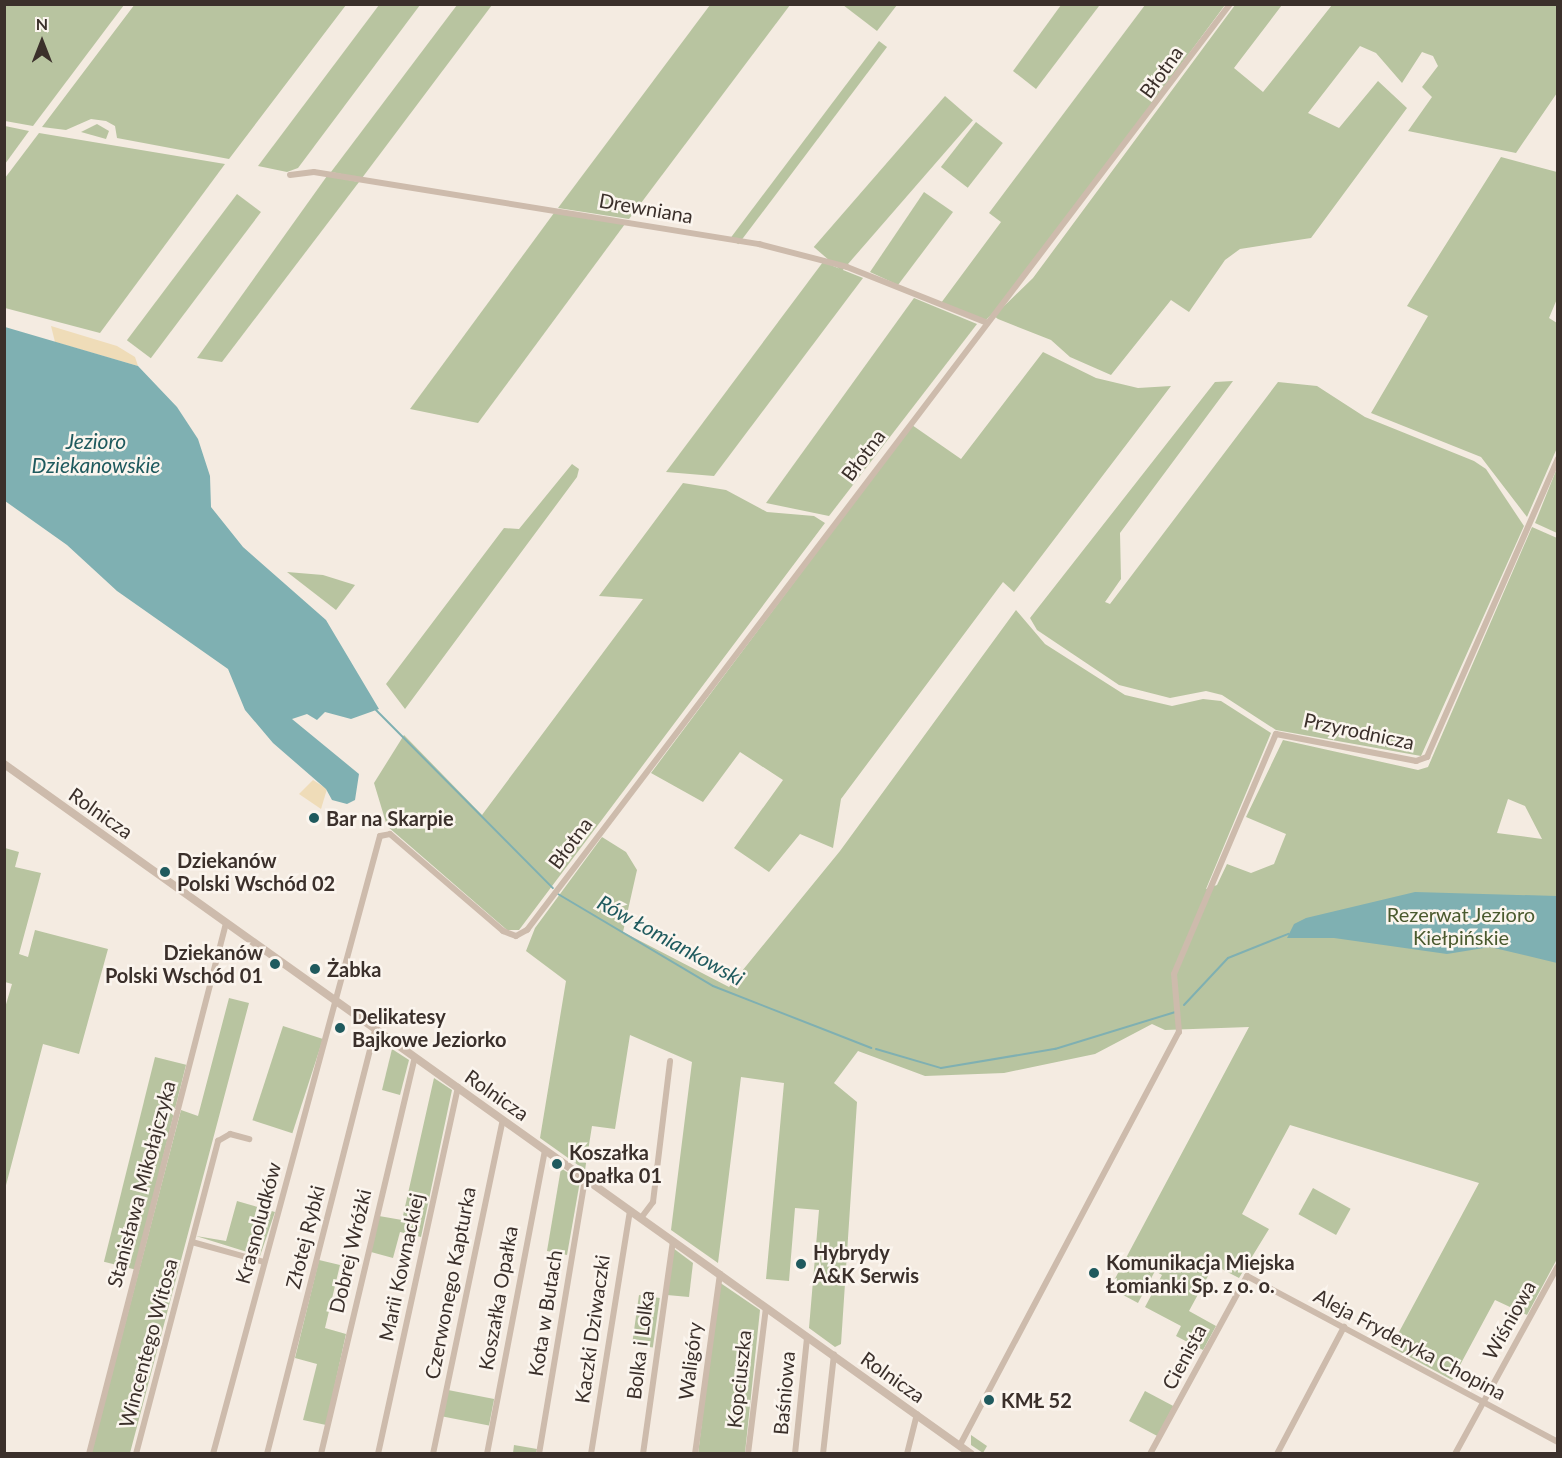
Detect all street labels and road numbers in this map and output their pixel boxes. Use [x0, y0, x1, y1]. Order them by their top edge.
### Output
street label: Błotna [1134, 41, 1188, 103]
street label: Drewniana [597, 188, 695, 228]
street label: Błotna [836, 424, 890, 486]
street label: Przyrodnicza [1302, 708, 1416, 754]
street label: Rolnicza [64, 782, 138, 844]
street label: Błotna [543, 812, 597, 874]
street label: Rolnicza [460, 1064, 534, 1126]
street label: Stanisława Mikołajczyka [102, 1078, 180, 1290]
street label: Krasnoludków [230, 1160, 286, 1286]
street label: Złotej Rybki [281, 1183, 329, 1291]
street label: Czerwonego Kapturka [420, 1185, 480, 1381]
street label: Dobrej Wróżki [324, 1187, 376, 1315]
street label: Marii Kownackiej [374, 1191, 428, 1343]
street label: Koszałka Opałka [473, 1224, 523, 1372]
street label: Kota w Butach [523, 1248, 567, 1378]
street label: Kaczki Dziwaczki [570, 1253, 614, 1405]
street label: Wincentego Witosa [114, 1256, 182, 1430]
street label: Wiśniowa [1477, 1276, 1541, 1364]
street label: Aleja Fryderyka Chopina [1310, 1283, 1510, 1405]
street label: Bolka i Lolka [621, 1289, 659, 1401]
street label: Cienista [1157, 1320, 1211, 1394]
street label: Waligóry [673, 1321, 707, 1401]
street label: Kopciuszka [722, 1329, 756, 1429]
street label: Rolnicza [856, 1346, 930, 1408]
street label: Baśniowa [768, 1350, 800, 1436]

